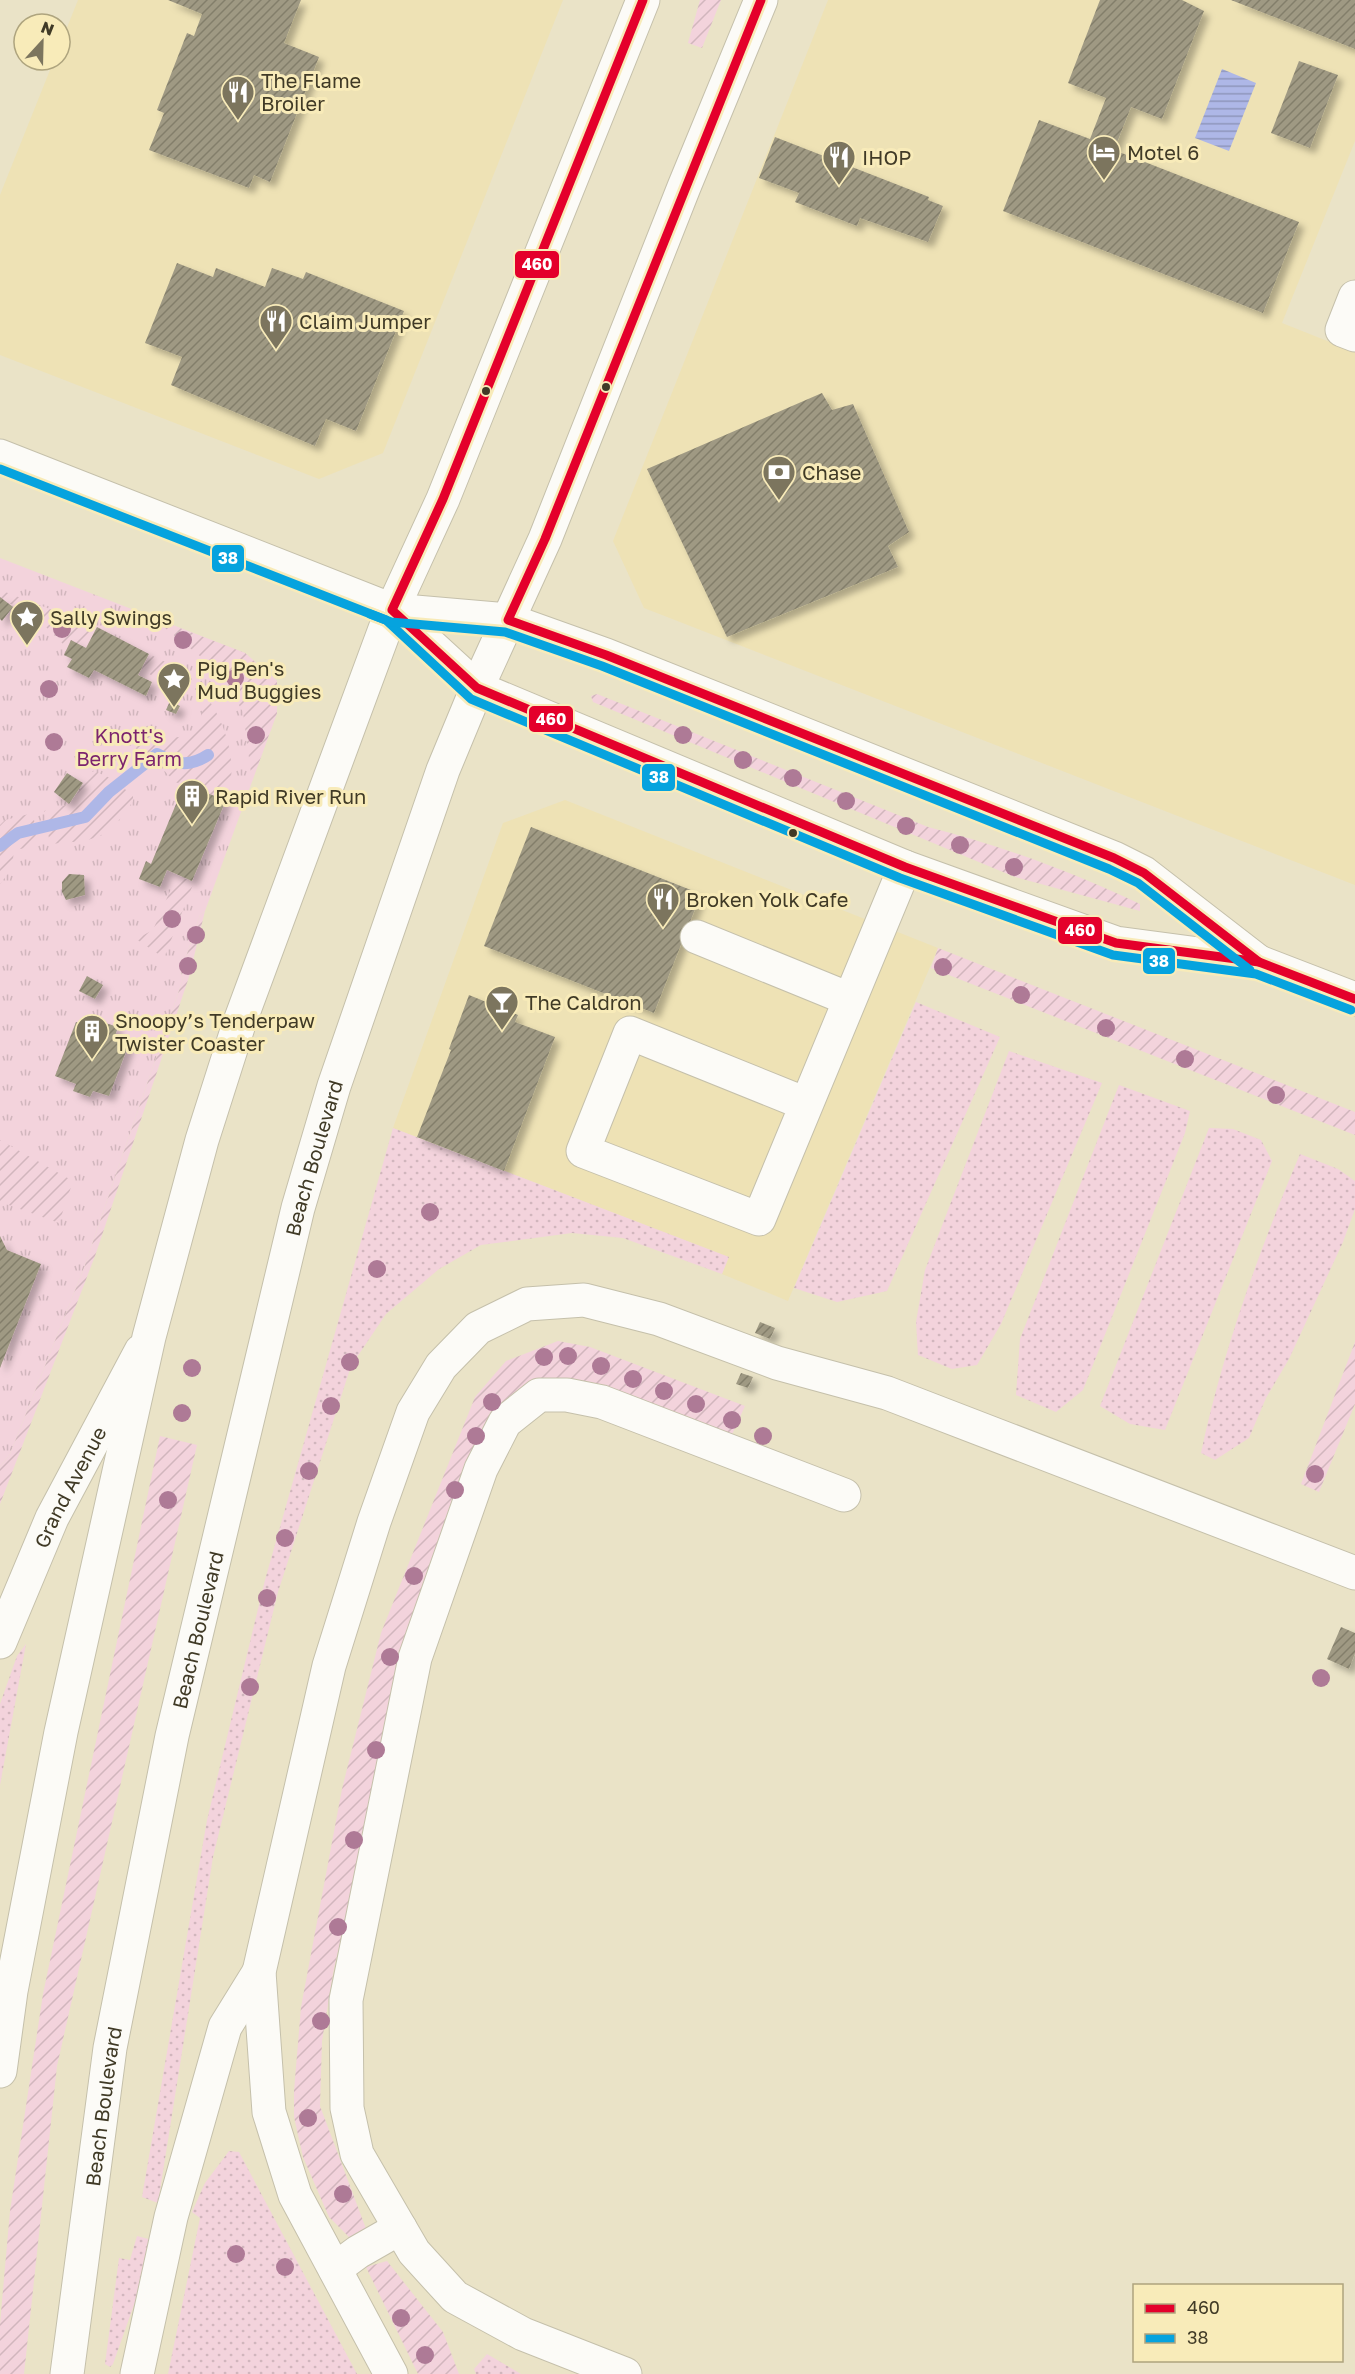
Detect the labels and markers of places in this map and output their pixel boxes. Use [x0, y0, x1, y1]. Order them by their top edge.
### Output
place label: The Flame Broiler [261, 68, 361, 115]
restaurant icon: The Flame Broiler [220, 74, 256, 121]
hotel icon: Motel 6 [1086, 134, 1122, 181]
restaurant icon: IHOP [821, 139, 857, 186]
place label: Motel 6 [1127, 140, 1199, 164]
place label: IHOP [862, 145, 911, 169]
restaurant icon: Claim Jumper [258, 303, 294, 350]
place label: Claim Jumper [299, 309, 431, 333]
unlabelled marker [600, 381, 612, 393]
unlabelled marker [480, 385, 492, 397]
bank icon: Chase [761, 454, 797, 501]
place label: Chase [802, 460, 861, 484]
place icon: Sally Swings [9, 599, 45, 646]
place label: Sally Swings [50, 605, 172, 629]
place label: Pig Pen's Mud Buggies [197, 656, 321, 703]
place icon: Pig Pen's Mud Buggies [156, 661, 192, 708]
building icon: Rapid River Run [174, 778, 210, 825]
place label: Rapid River Run [215, 784, 366, 808]
unlabelled marker [787, 827, 799, 839]
restaurant icon: Broken Yolk Cafe [645, 881, 681, 928]
place label: Broken Yolk Cafe [686, 887, 848, 911]
bar icon: The Caldron [484, 984, 520, 1031]
place label: The Caldron [525, 990, 642, 1014]
place label: Snoopy’s Tenderpaw Twister Coaster [115, 1008, 315, 1055]
building icon: Snoopy’s Tenderpaw Twister Coaster [74, 1013, 110, 1060]

